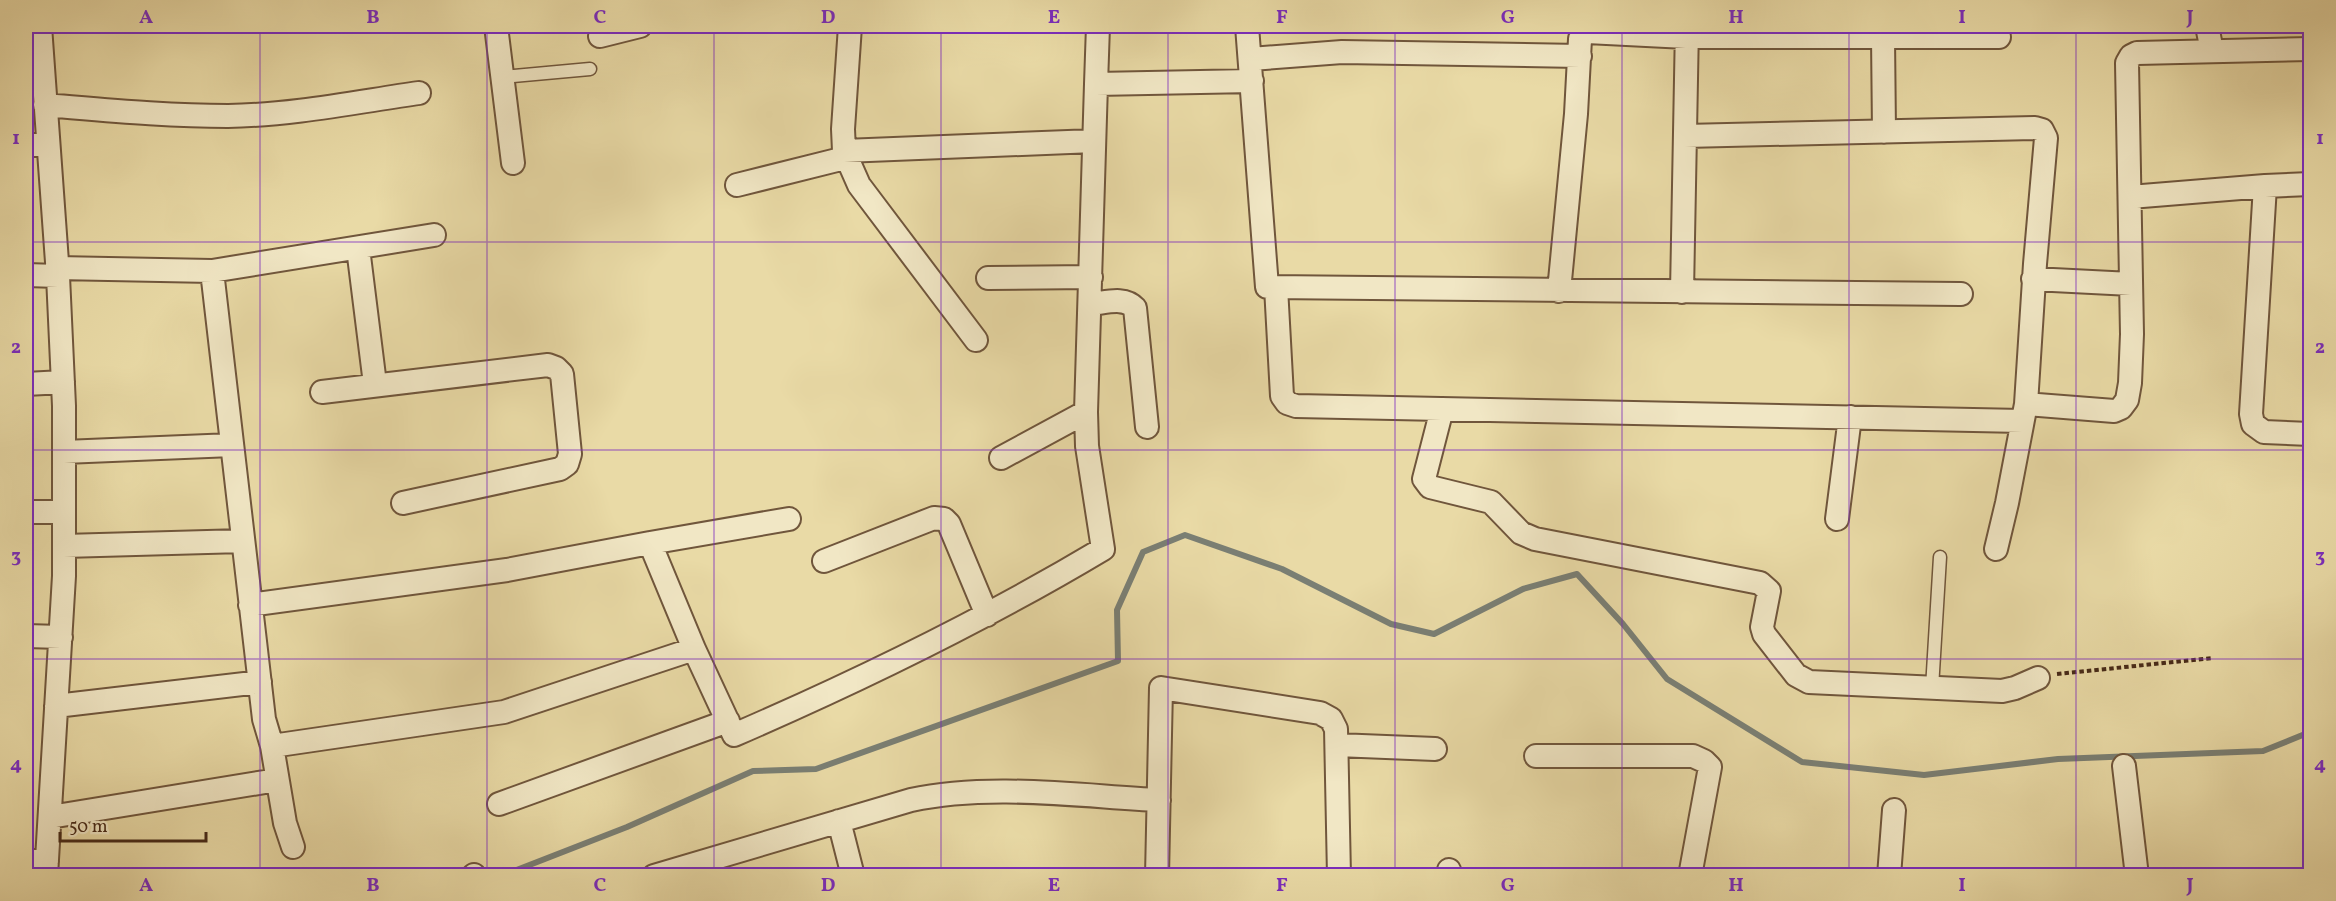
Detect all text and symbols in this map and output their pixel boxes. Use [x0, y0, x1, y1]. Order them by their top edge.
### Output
text: A [139, 4, 153, 32]
text: B [366, 4, 380, 32]
text: C [594, 4, 607, 32]
text: D [821, 4, 835, 32]
text: E [1048, 4, 1060, 32]
text: F [1276, 4, 1288, 32]
text: G [1501, 4, 1515, 32]
text: H [1728, 4, 1744, 32]
text: I [1958, 4, 1966, 32]
text: J [2185, 4, 2194, 32]
text: 1 [12, 125, 20, 153]
text: 1 [2316, 125, 2324, 153]
text: 2 [11, 334, 21, 362]
text: 2 [2315, 334, 2325, 362]
text: 3 [11, 543, 21, 571]
text: 3 [2315, 543, 2325, 571]
text: 4 [10, 751, 22, 779]
text: 4 [2314, 751, 2326, 779]
scale bar [60, 805, 206, 843]
text: 50 m [69, 815, 108, 840]
text: A [139, 872, 153, 900]
text: B [366, 872, 380, 900]
text: C [594, 872, 607, 900]
text: D [821, 872, 835, 900]
text: E [1048, 872, 1060, 900]
text: F [1276, 872, 1288, 900]
text: G [1501, 872, 1515, 900]
text: H [1728, 872, 1744, 900]
text: I [1958, 872, 1966, 900]
text: J [2185, 872, 2194, 900]

